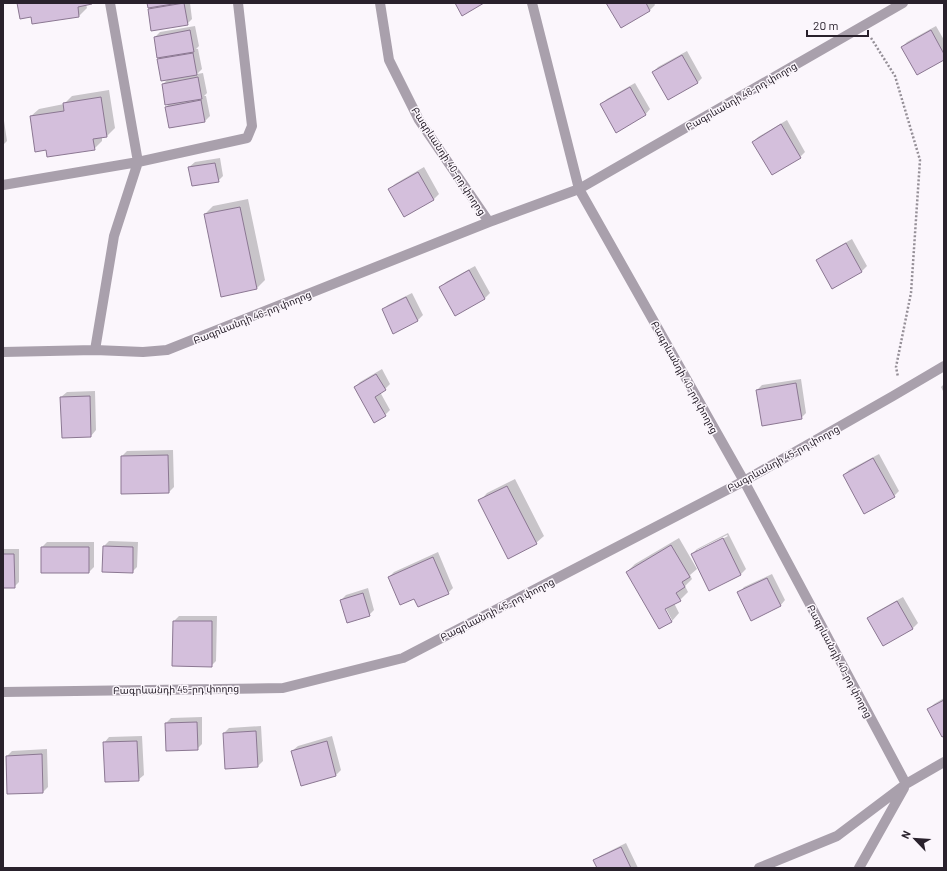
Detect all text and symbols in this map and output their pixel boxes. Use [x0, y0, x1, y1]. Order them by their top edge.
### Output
scale bar [807, 12, 868, 38]
text: 20 m [813, 18, 839, 32]
street label: Բագրևանդի 46-րդ փողոց [683, 59, 799, 133]
street label: Բագրևանդի 40-րդ փողոց [409, 105, 489, 217]
street label: Բագրևանդի 46-րդ փողոց [191, 288, 313, 346]
street label: Բագրևանդի 40-րդ փողոց [649, 319, 721, 435]
street label: Բագրևանդի 45-րդ փողոց [725, 422, 841, 494]
street label: Բագրևանդի 45-րդ փողոց [438, 575, 556, 643]
street label: Բագրևանդի 40-րդ փողոց [805, 602, 875, 720]
street label: Բագրևանդի 45-րդ փողոց [113, 682, 239, 696]
north arrow [895, 819, 935, 859]
text: N [898, 828, 913, 841]

